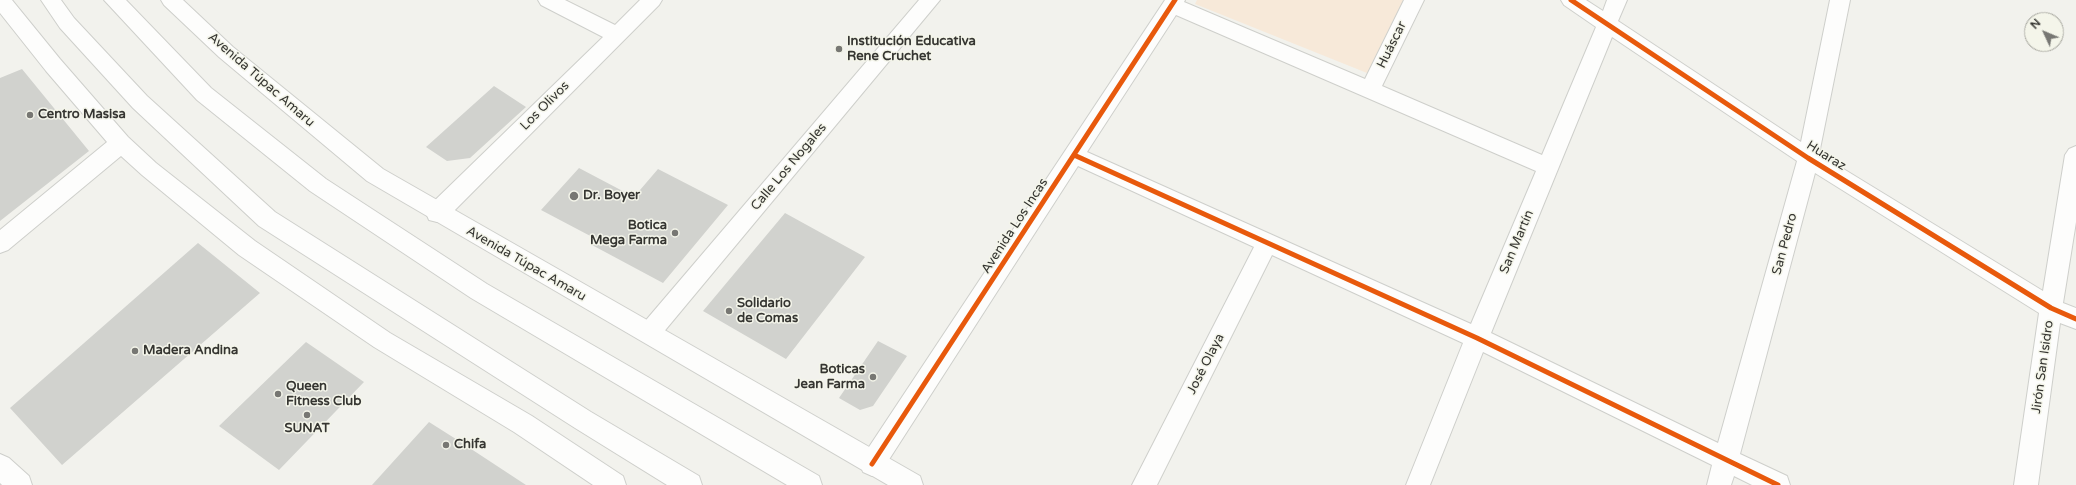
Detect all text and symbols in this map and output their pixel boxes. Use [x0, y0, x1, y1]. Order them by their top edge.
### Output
north arrow [2024, 12, 2064, 52]
text: N [2028, 16, 2043, 32]
street label: Huáscar [1374, 19, 1410, 71]
street label: Avenida Túpac Amaru [205, 29, 317, 131]
place label: Institución Educativa Rene Cruchet [847, 34, 976, 65]
marker: Institución Educativa Rene Cruchet [834, 44, 844, 54]
street label: Los Olivos [517, 78, 573, 134]
place label: Centro Masisa [38, 107, 126, 123]
marker: Centro Masisa [25, 110, 35, 120]
street label: Calle Los Nogales [748, 120, 830, 214]
street label: Huaraz [1803, 138, 1849, 174]
street label: Avenida Los Incas [978, 175, 1052, 277]
place label: Dr. Boyer [583, 188, 640, 204]
marker: Dr. Boyer [568, 190, 580, 202]
street label: San Martín [1497, 208, 1537, 276]
street label: San Pedro [1769, 211, 1801, 277]
place label: Botica Mega Farma [590, 218, 667, 249]
street label: Avenida Túpac Amaru [463, 223, 589, 305]
marker: Botica Mega Farma [670, 228, 680, 238]
place label: Solidario de Comas [737, 296, 798, 327]
marker: Solidario de Comas [724, 306, 734, 316]
street label: Jirón San Isidro [2029, 319, 2057, 415]
street label: José Olaya [1184, 331, 1228, 397]
place label: Madera Andina [143, 343, 238, 359]
marker: Madera Andina [130, 346, 140, 356]
place label: Boticas Jean Farma [795, 362, 865, 393]
marker: Boticas Jean Farma [868, 372, 878, 382]
place label: Queen Fitness Club [286, 379, 361, 410]
marker: Queen Fitness Club [273, 389, 283, 399]
marker: SUNAT [302, 410, 312, 420]
place label: SUNAT [284, 421, 330, 437]
place label: Chifa [454, 437, 486, 453]
marker: Chifa [441, 440, 451, 450]

